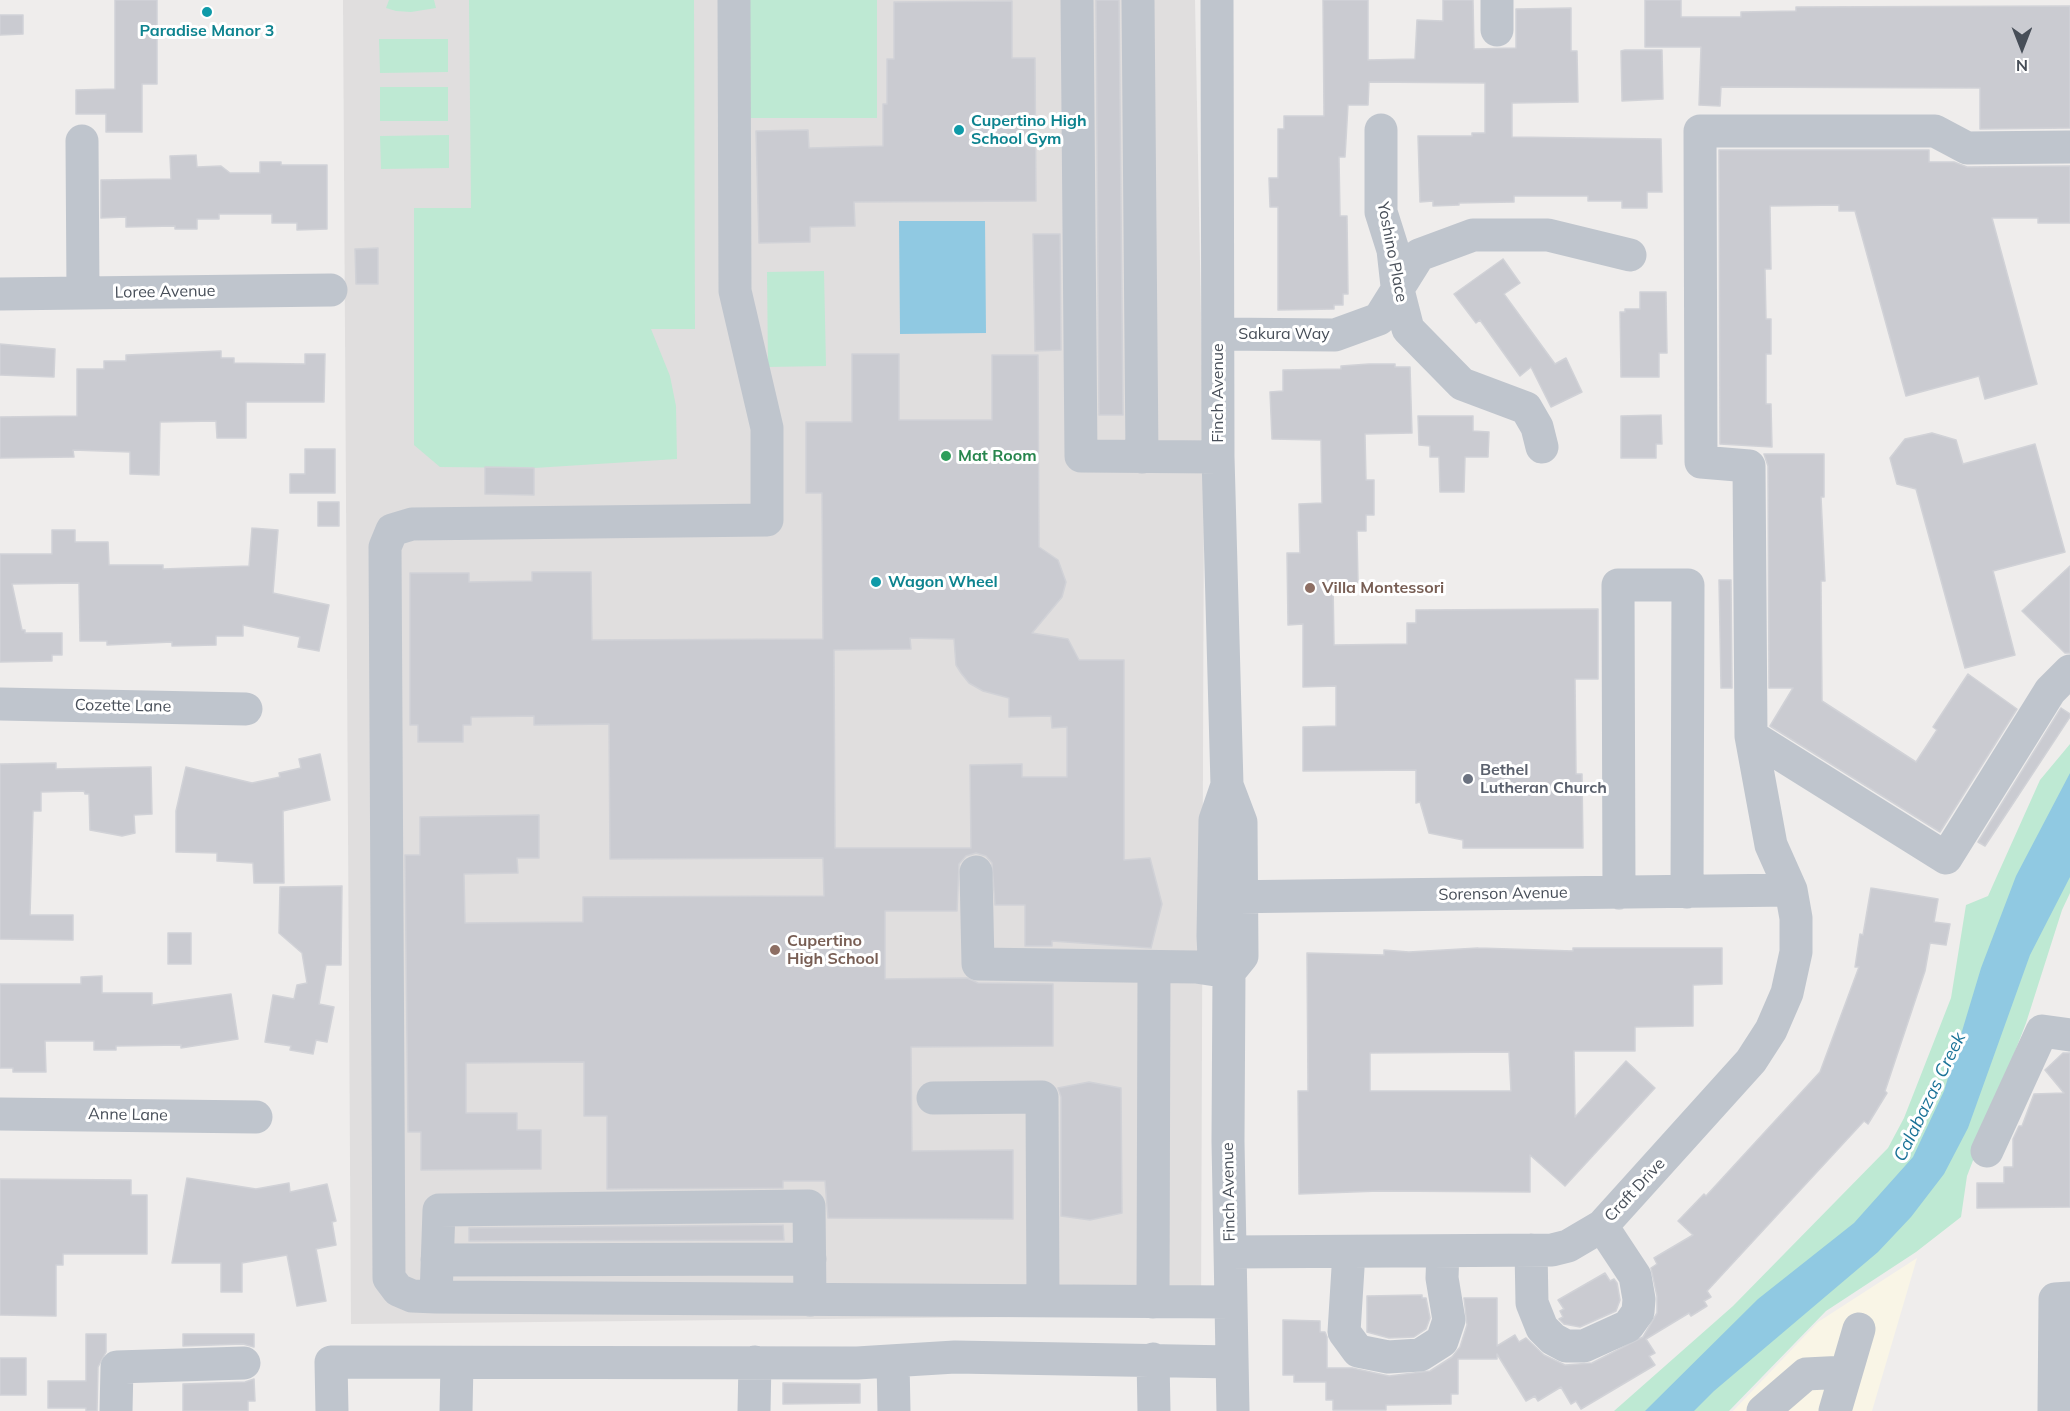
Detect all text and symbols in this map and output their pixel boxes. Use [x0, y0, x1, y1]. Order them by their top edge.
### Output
marker: Paradise Manor 3 [200, 5, 214, 19]
north arrow [1992, 18, 2052, 78]
place label: Paradise Manor 3 [140, 21, 274, 41]
text: N [2016, 56, 2028, 76]
place label: Cupertino High School Gym [971, 111, 1087, 149]
marker: Cupertino High School Gym [952, 123, 966, 137]
street label: Yoshino Place [1373, 200, 1411, 304]
street label: Loree Avenue [114, 282, 216, 302]
street label: Sakura Way [1238, 324, 1330, 344]
street label: Finch Avenue [1208, 343, 1228, 443]
place label: Mat Room [958, 446, 1037, 466]
marker: Mat Room [939, 449, 953, 463]
place label: Wagon Wheel [888, 572, 998, 592]
marker: Wagon Wheel [869, 575, 883, 589]
place label: Villa Montessori [1322, 578, 1444, 598]
marker: Villa Montessori [1303, 581, 1317, 595]
street label: Cozette Lane [75, 696, 171, 716]
place label: Bethel Lutheran Church [1480, 760, 1607, 798]
marker: Bethel Lutheran Church [1461, 772, 1475, 786]
street label: Sorenson Avenue [1438, 883, 1568, 905]
place label: Cupertino High School [787, 931, 879, 969]
marker: Cupertino High School [768, 943, 782, 957]
water label: Calabazas Creek [1889, 1029, 1971, 1165]
street label: Anne Lane [88, 1105, 168, 1125]
street label: Finch Avenue [1219, 1142, 1239, 1242]
street label: Craft Drive [1601, 1154, 1669, 1226]

